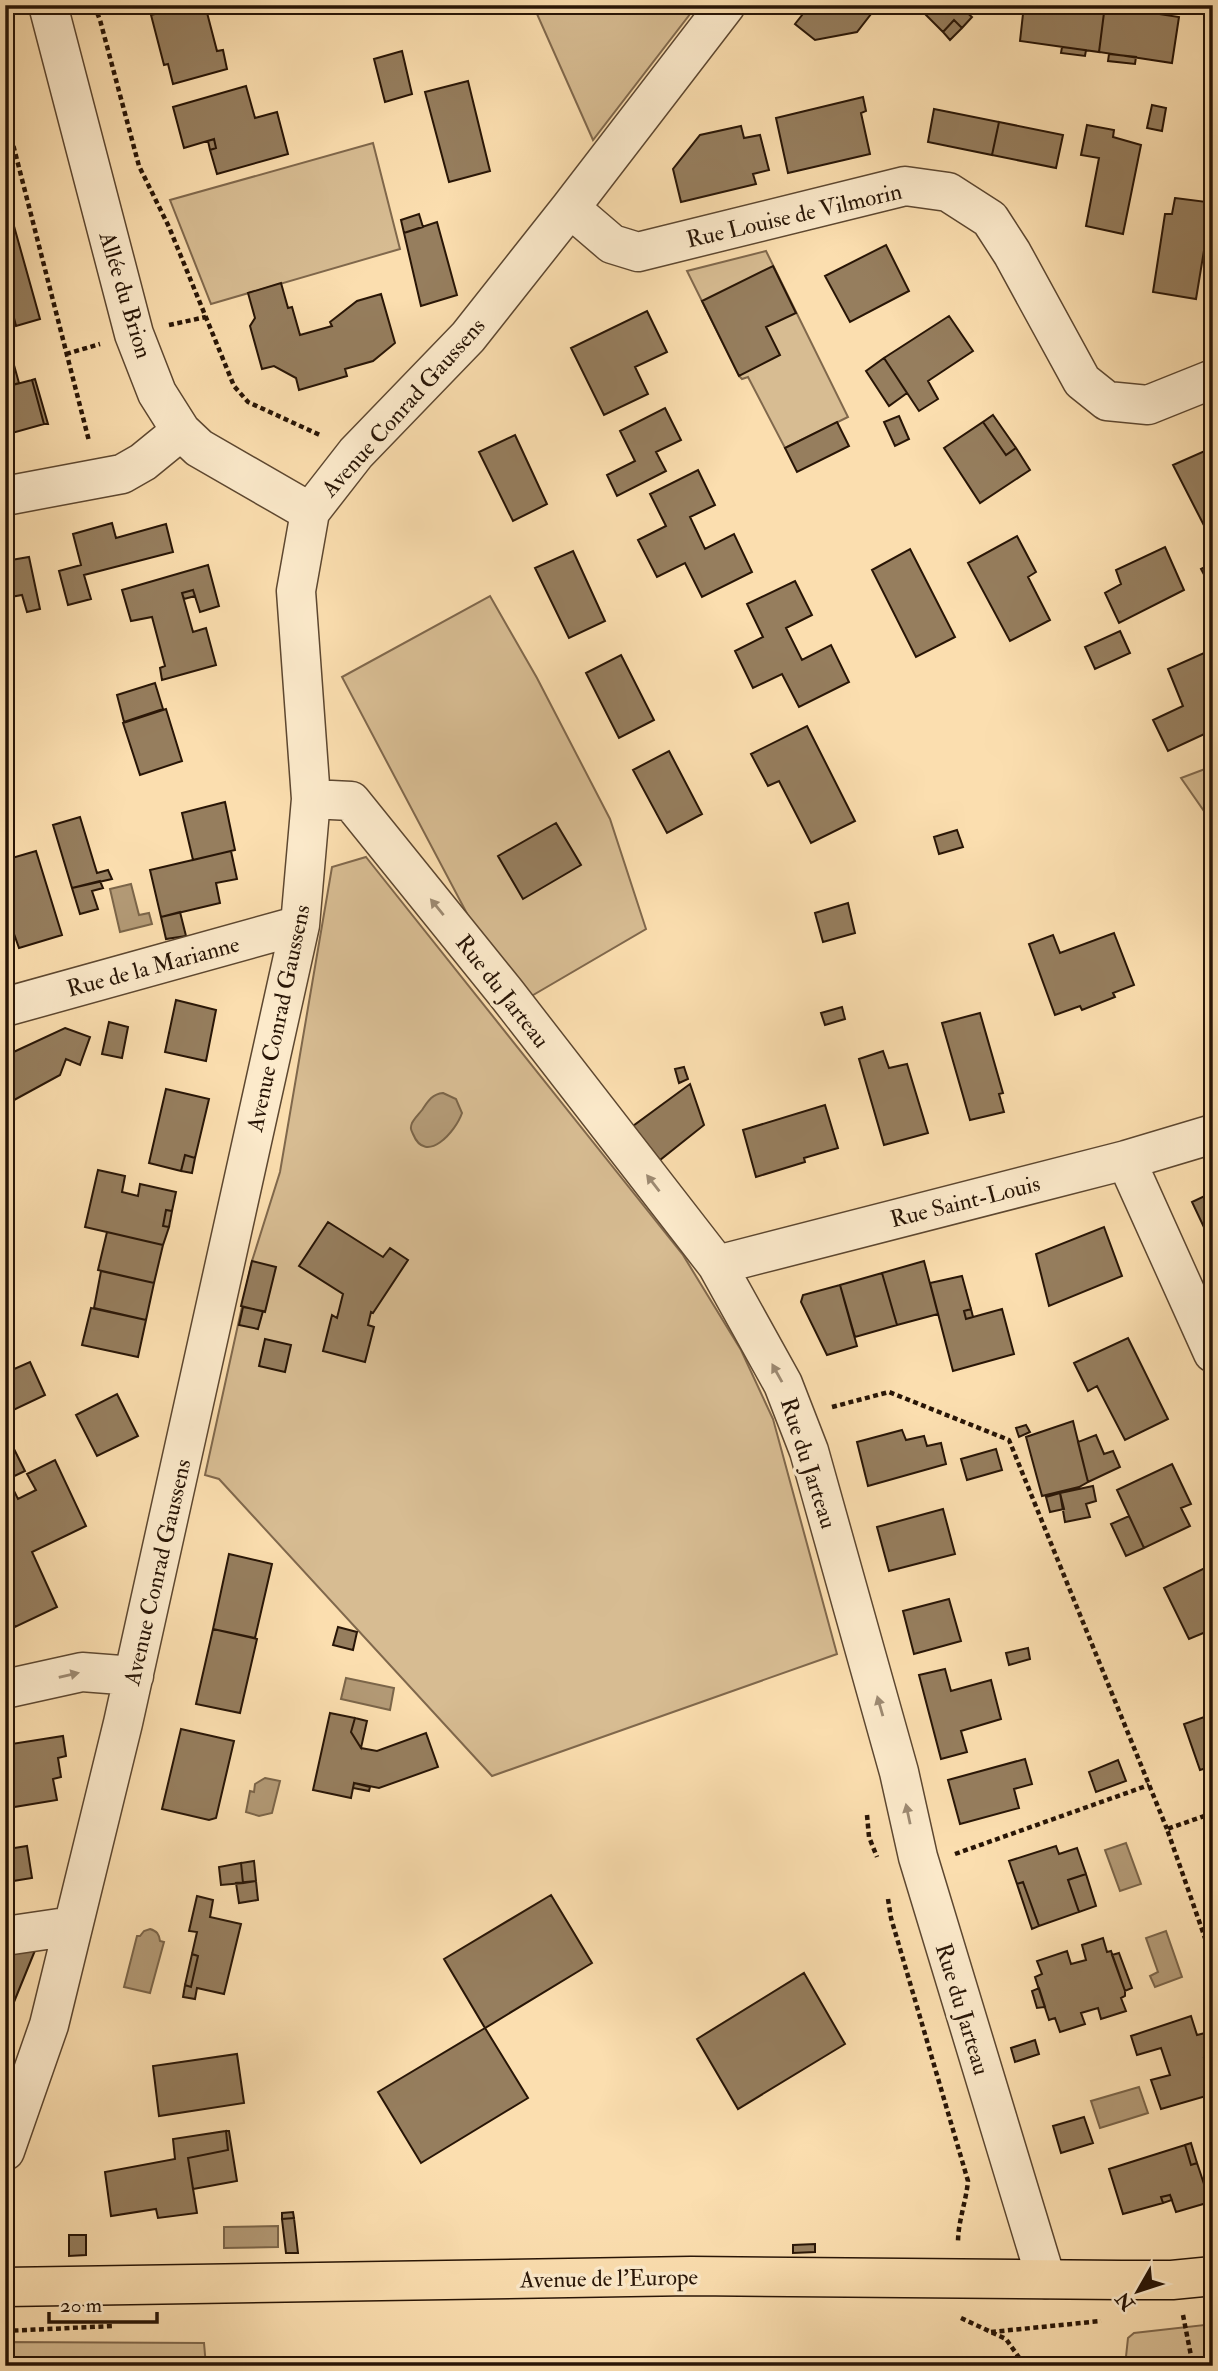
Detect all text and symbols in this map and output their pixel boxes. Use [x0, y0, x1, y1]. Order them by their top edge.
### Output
street label: Rue Louise de Vilmorin [684, 177, 905, 254]
street label: Allée du Brion [92, 227, 159, 362]
street label: Avenue Conrad Gaussens [315, 312, 492, 504]
one-way arrow [429, 899, 444, 917]
street label: Avenue Conrad Gaussens [240, 902, 317, 1135]
street label: Rue de la Marianne [64, 929, 243, 1003]
street label: Rue du Jarteau [449, 929, 556, 1054]
street label: Rue Saint-Louis [887, 1169, 1043, 1234]
one-way arrow [645, 1174, 660, 1192]
one-way arrow [771, 1363, 783, 1382]
street label: Rue du Jarteau [774, 1394, 843, 1532]
street label: Avenue Conrad Gaussens [117, 1456, 198, 1689]
one-way arrow [58, 1669, 80, 1680]
one-way arrow [875, 1696, 885, 1717]
one-way arrow [903, 1803, 914, 1825]
street label: Rue du Jarteau [929, 1940, 996, 2078]
north arrow [1102, 2256, 1172, 2326]
street label: Avenue de l'Europe [519, 2262, 699, 2296]
scale bar [49, 2280, 158, 2324]
text: N [1110, 2286, 1141, 2316]
text: 20 m [60, 2292, 102, 2319]

